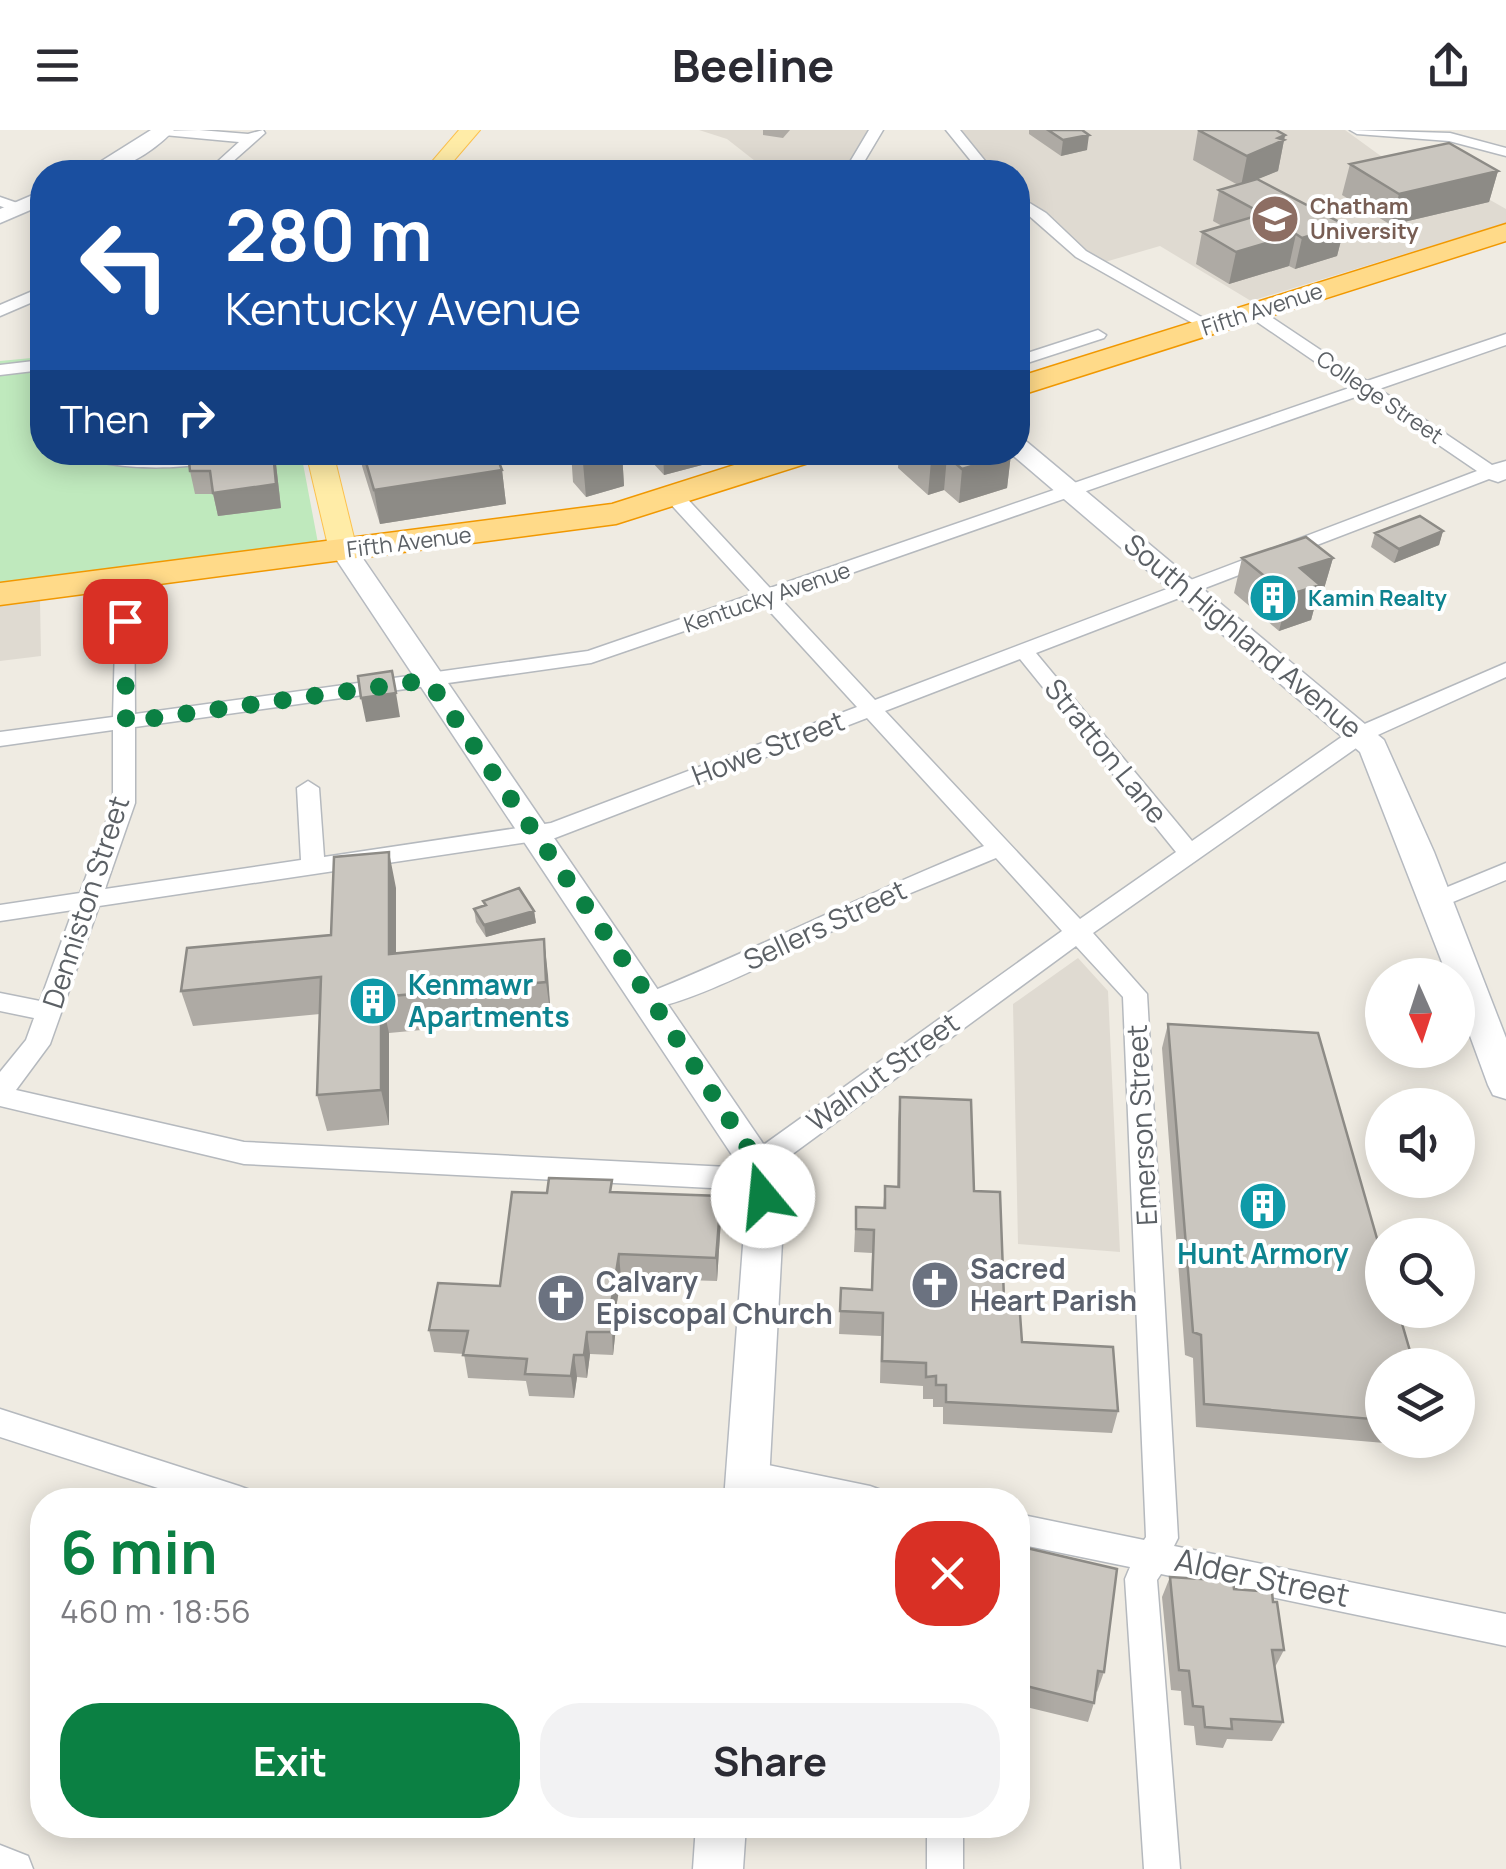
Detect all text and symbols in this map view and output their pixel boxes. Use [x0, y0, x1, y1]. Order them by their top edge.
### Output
text: Beeline [672, 34, 834, 96]
icon: menu [30, 38, 85, 93]
icon: share [1421, 38, 1476, 93]
text: 280 m [225, 186, 433, 282]
place label: Chatham University [1310, 191, 1419, 246]
school or university icon: Chatham University [1249, 193, 1301, 245]
icon: left [60, 200, 190, 330]
street label: Fifth Avenue [1198, 275, 1326, 343]
text: Kentucky Avenue [225, 277, 581, 339]
street label: College Street [1311, 344, 1449, 451]
icon: right [169, 390, 224, 445]
text: Then [60, 392, 149, 444]
street label: Fifth Avenue [345, 519, 473, 565]
street label: South Highland Avenue [1117, 524, 1371, 746]
street label: Kentucky Avenue [680, 554, 854, 640]
building icon: Kamin Realty [1247, 572, 1299, 624]
pin [83, 579, 168, 664]
place label: Kamin Realty [1308, 583, 1448, 613]
icon: arrive [98, 594, 153, 649]
street label: Stratton Lane [1037, 670, 1177, 831]
street label: Howe Street [686, 701, 849, 794]
street label: Denniston Street [33, 791, 137, 1013]
street label: Sellers Street [737, 870, 912, 978]
north arrow [1365, 958, 1475, 1068]
map controls [1365, 958, 1475, 1458]
place label: Kenmawr Apartments [408, 965, 570, 1035]
building icon: Kenmawr Apartments [347, 975, 399, 1027]
street label: Walnut Street [799, 1003, 966, 1139]
street label: Emerson Street [1117, 1024, 1165, 1227]
button: sound [1365, 1088, 1475, 1198]
position arrow [711, 1144, 815, 1248]
building icon: Hunt Armory [1237, 1180, 1289, 1232]
button: search [1365, 1218, 1475, 1328]
place label: Hunt Armory [1177, 1234, 1349, 1272]
place label: Sacred Heart Parish [970, 1249, 1137, 1319]
church icon: Sacred Heart Parish [909, 1259, 961, 1311]
place label: Calvary Episcopal Church [596, 1262, 833, 1332]
church icon: Calvary Episcopal Church [535, 1272, 587, 1324]
button: layers [1365, 1348, 1475, 1458]
text: 6 min [60, 1510, 218, 1592]
button: close [895, 1521, 1000, 1626]
street label: Alder Street [1171, 1537, 1354, 1617]
text: 460 m · 18:56 [60, 1589, 251, 1633]
button: Exit [60, 1703, 520, 1818]
button: Share [540, 1703, 1000, 1818]

